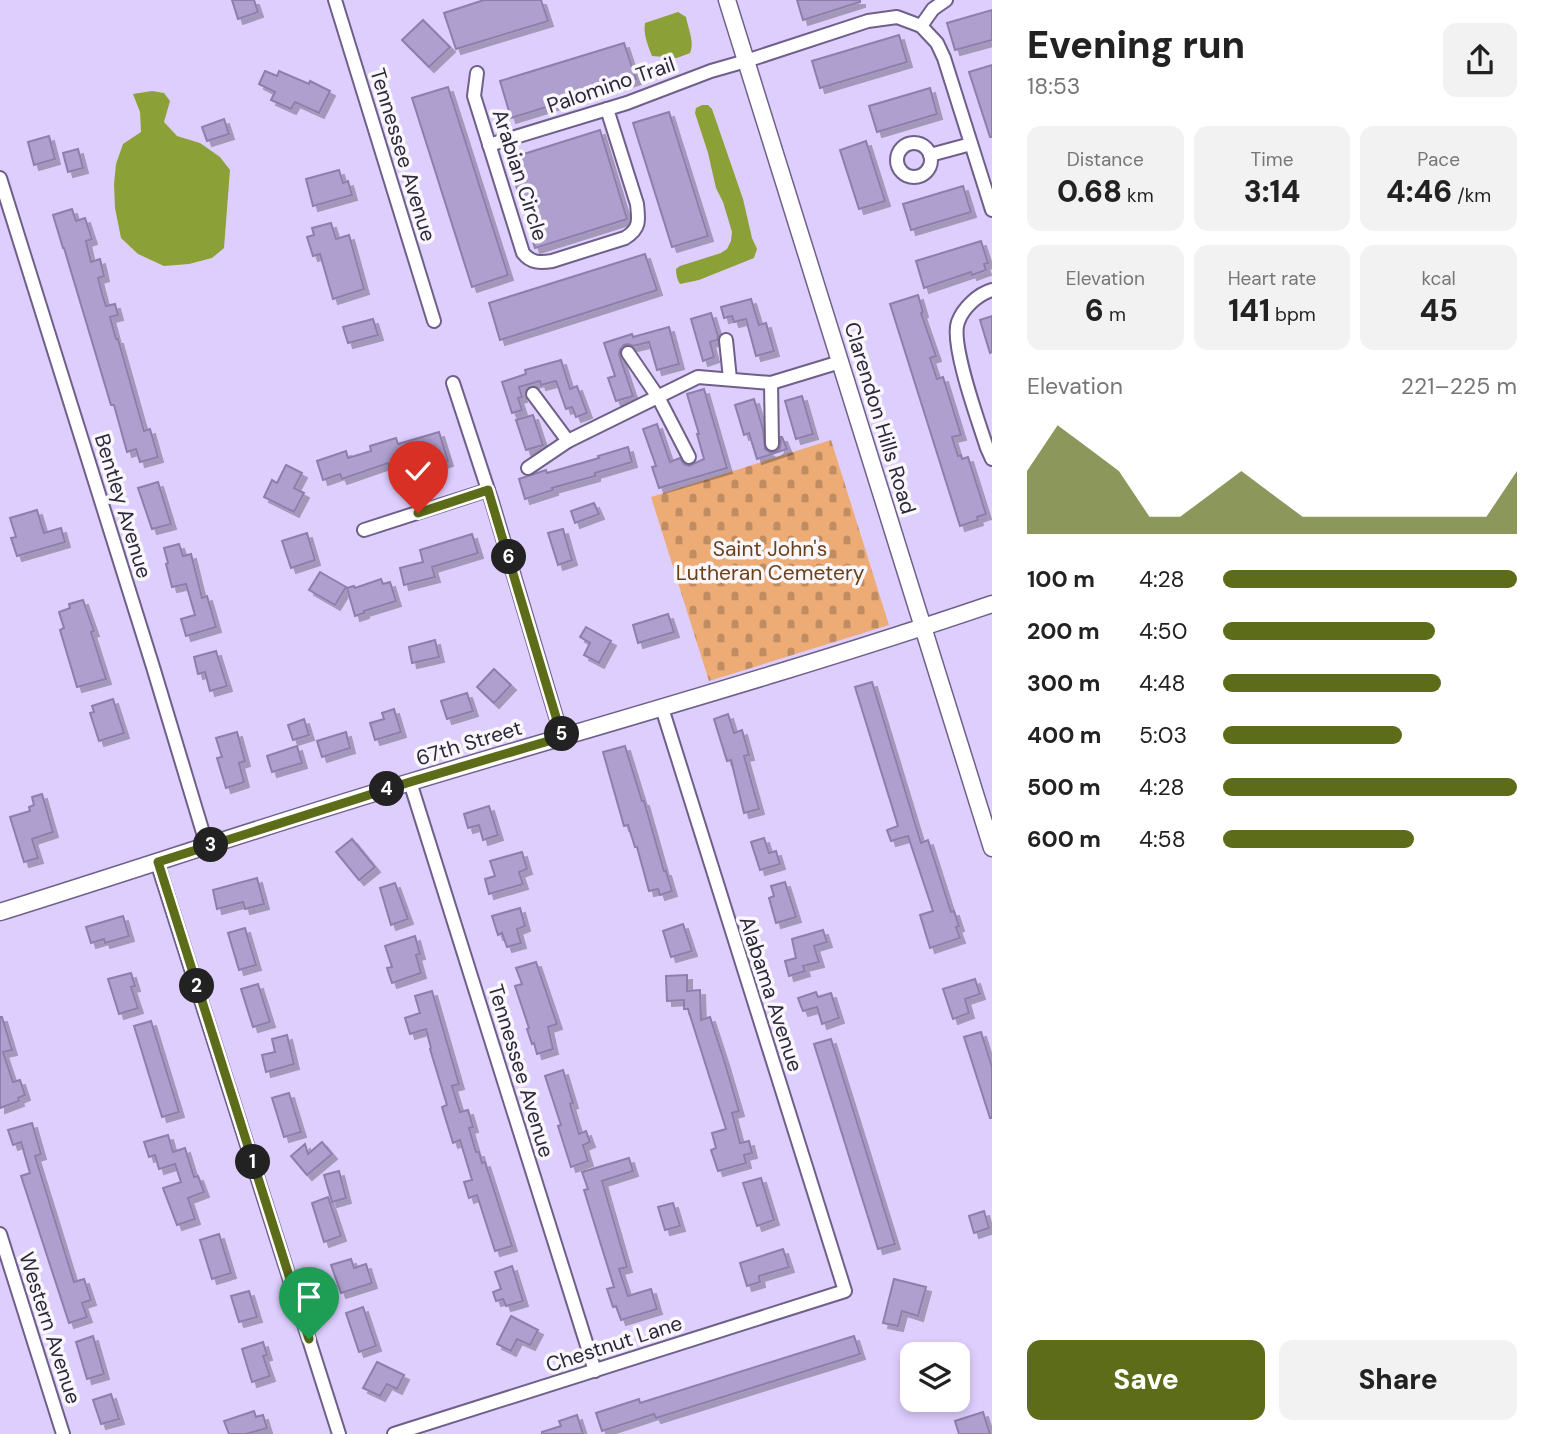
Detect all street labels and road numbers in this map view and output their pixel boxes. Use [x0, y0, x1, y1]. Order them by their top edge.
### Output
street label: Palomino Trail [543, 50, 679, 120]
street label: Tennessee Avenue [363, 65, 443, 245]
street label: Arabian Circle [486, 106, 554, 244]
street label: Clarendon Hills Road [837, 319, 923, 517]
street label: Bentley Avenue [88, 430, 158, 582]
street label: 67th Street [413, 714, 525, 772]
street label: Alabama Avenue [733, 913, 809, 1075]
street label: Tennessee Avenue [481, 981, 561, 1161]
street label: Western Avenue [12, 1249, 88, 1407]
street label: Chestnut Lane [542, 1309, 686, 1379]

